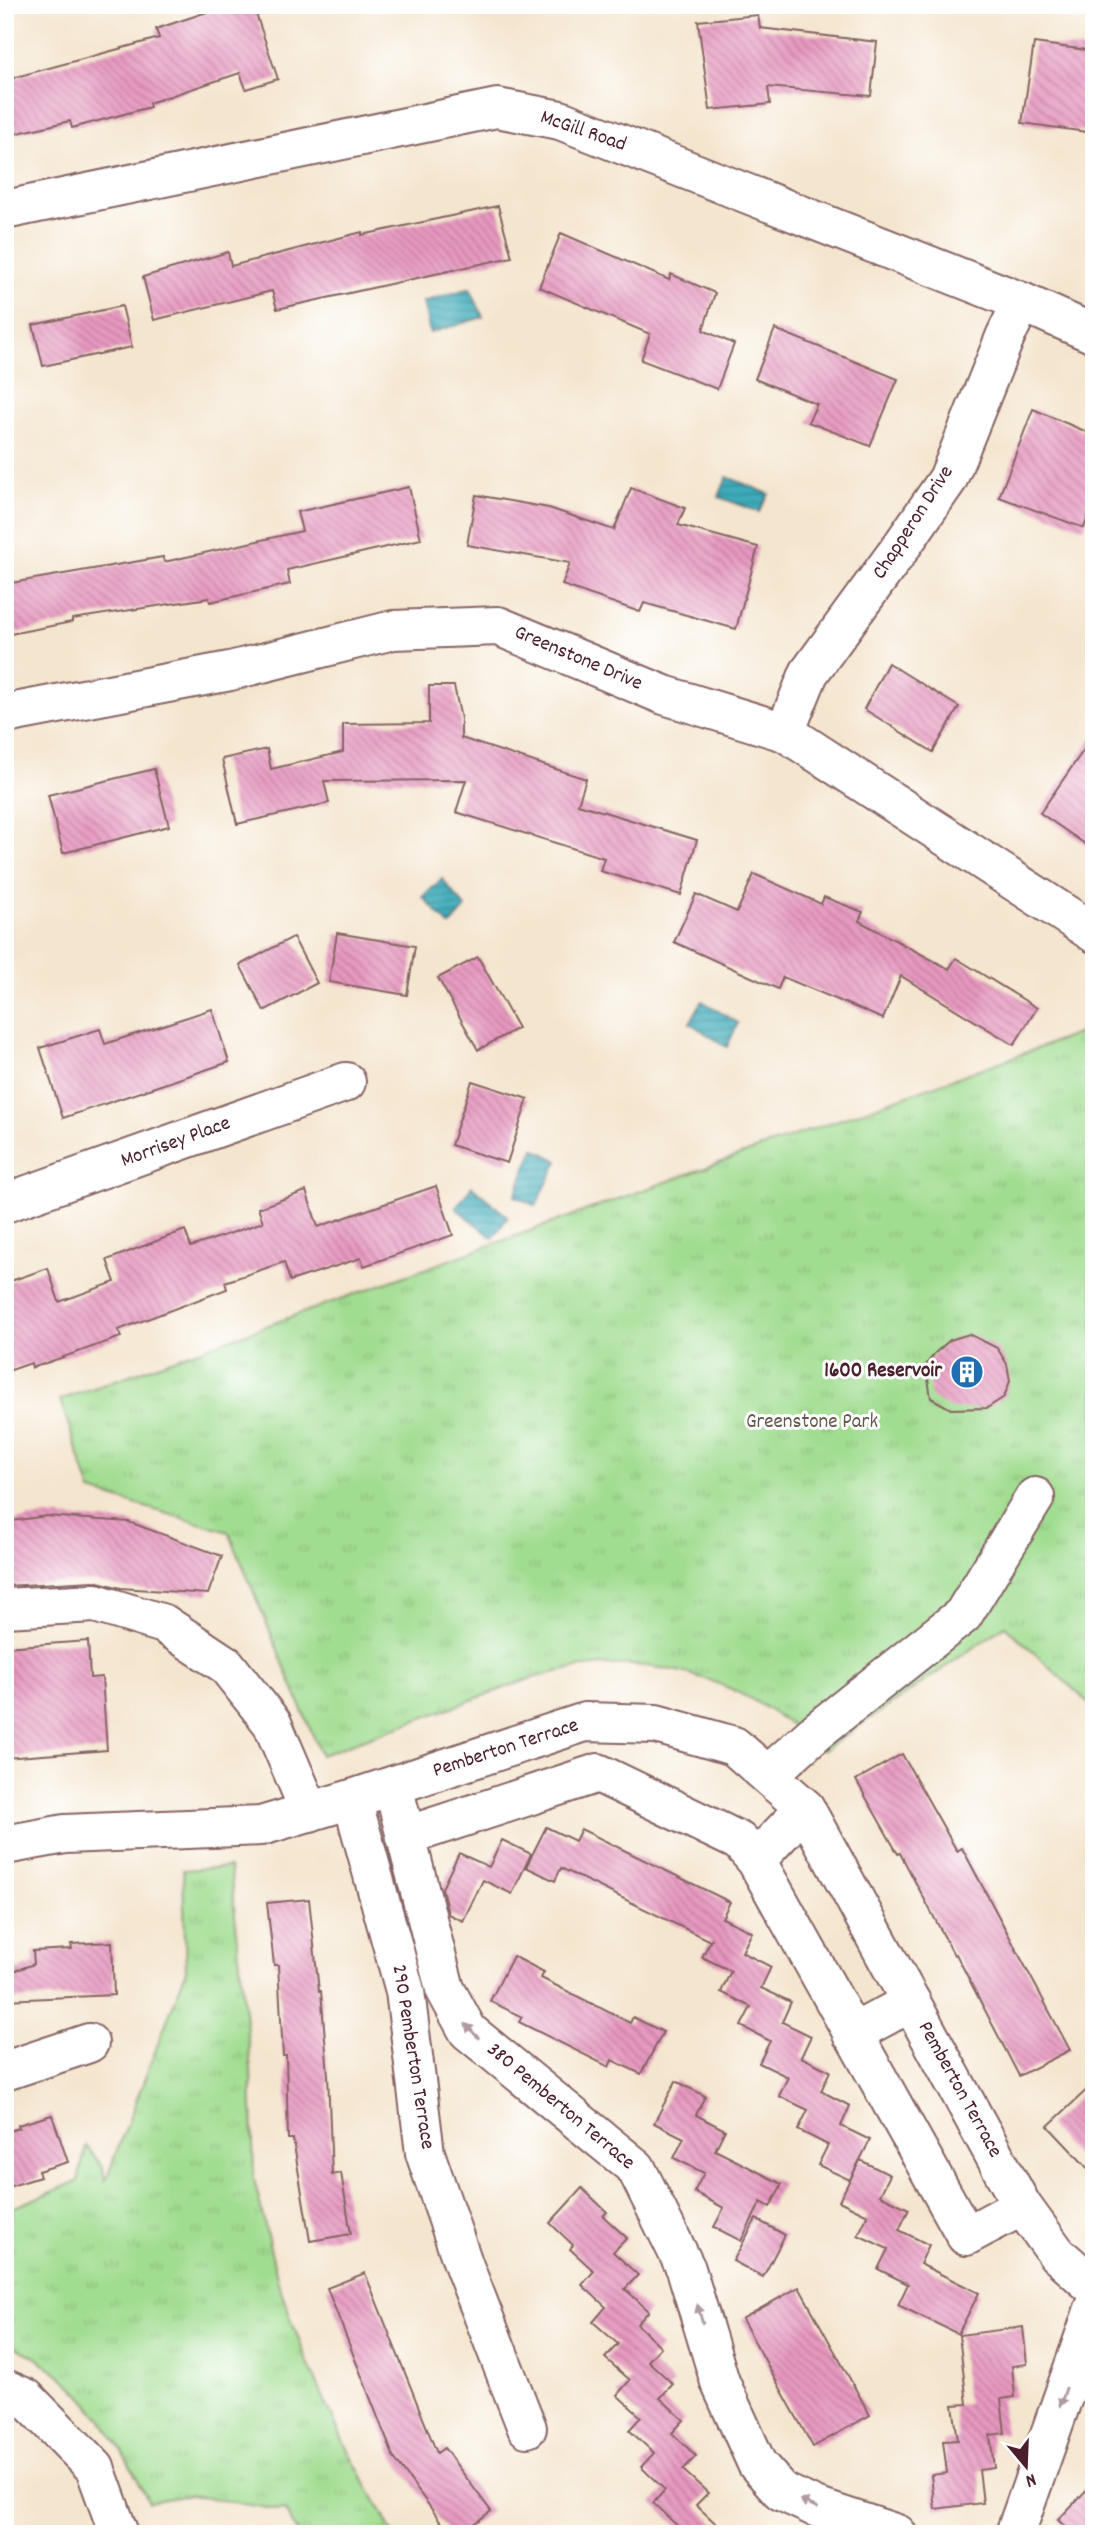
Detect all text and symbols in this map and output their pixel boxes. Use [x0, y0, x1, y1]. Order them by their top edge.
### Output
street label: McGill Road [536, 103, 630, 161]
street label: Chapperon Drive [866, 460, 962, 586]
street label: Greenstone Drive [509, 618, 647, 700]
street label: Morrisey Place [117, 1109, 235, 1177]
building icon: 1600 Reservoir [948, 1353, 986, 1391]
place label: 1600 Reservoir [824, 1357, 943, 1387]
park label: Greenstone Park [746, 1408, 878, 1438]
street label: Pemberton Terrace [429, 1711, 583, 1787]
street label: 290 Pemberton Terrace [383, 1962, 441, 2152]
street label: Pemberton Terrace [909, 2016, 1009, 2164]
one-way arrow [464, 2022, 480, 2040]
street label: 380 Pemberton Terrace [479, 2036, 641, 2178]
one-way arrow [694, 2304, 704, 2325]
one-way arrow [1057, 2386, 1068, 2407]
north arrow [990, 2430, 1060, 2500]
text: N [1022, 2464, 1039, 2493]
one-way arrow [799, 2498, 819, 2510]

